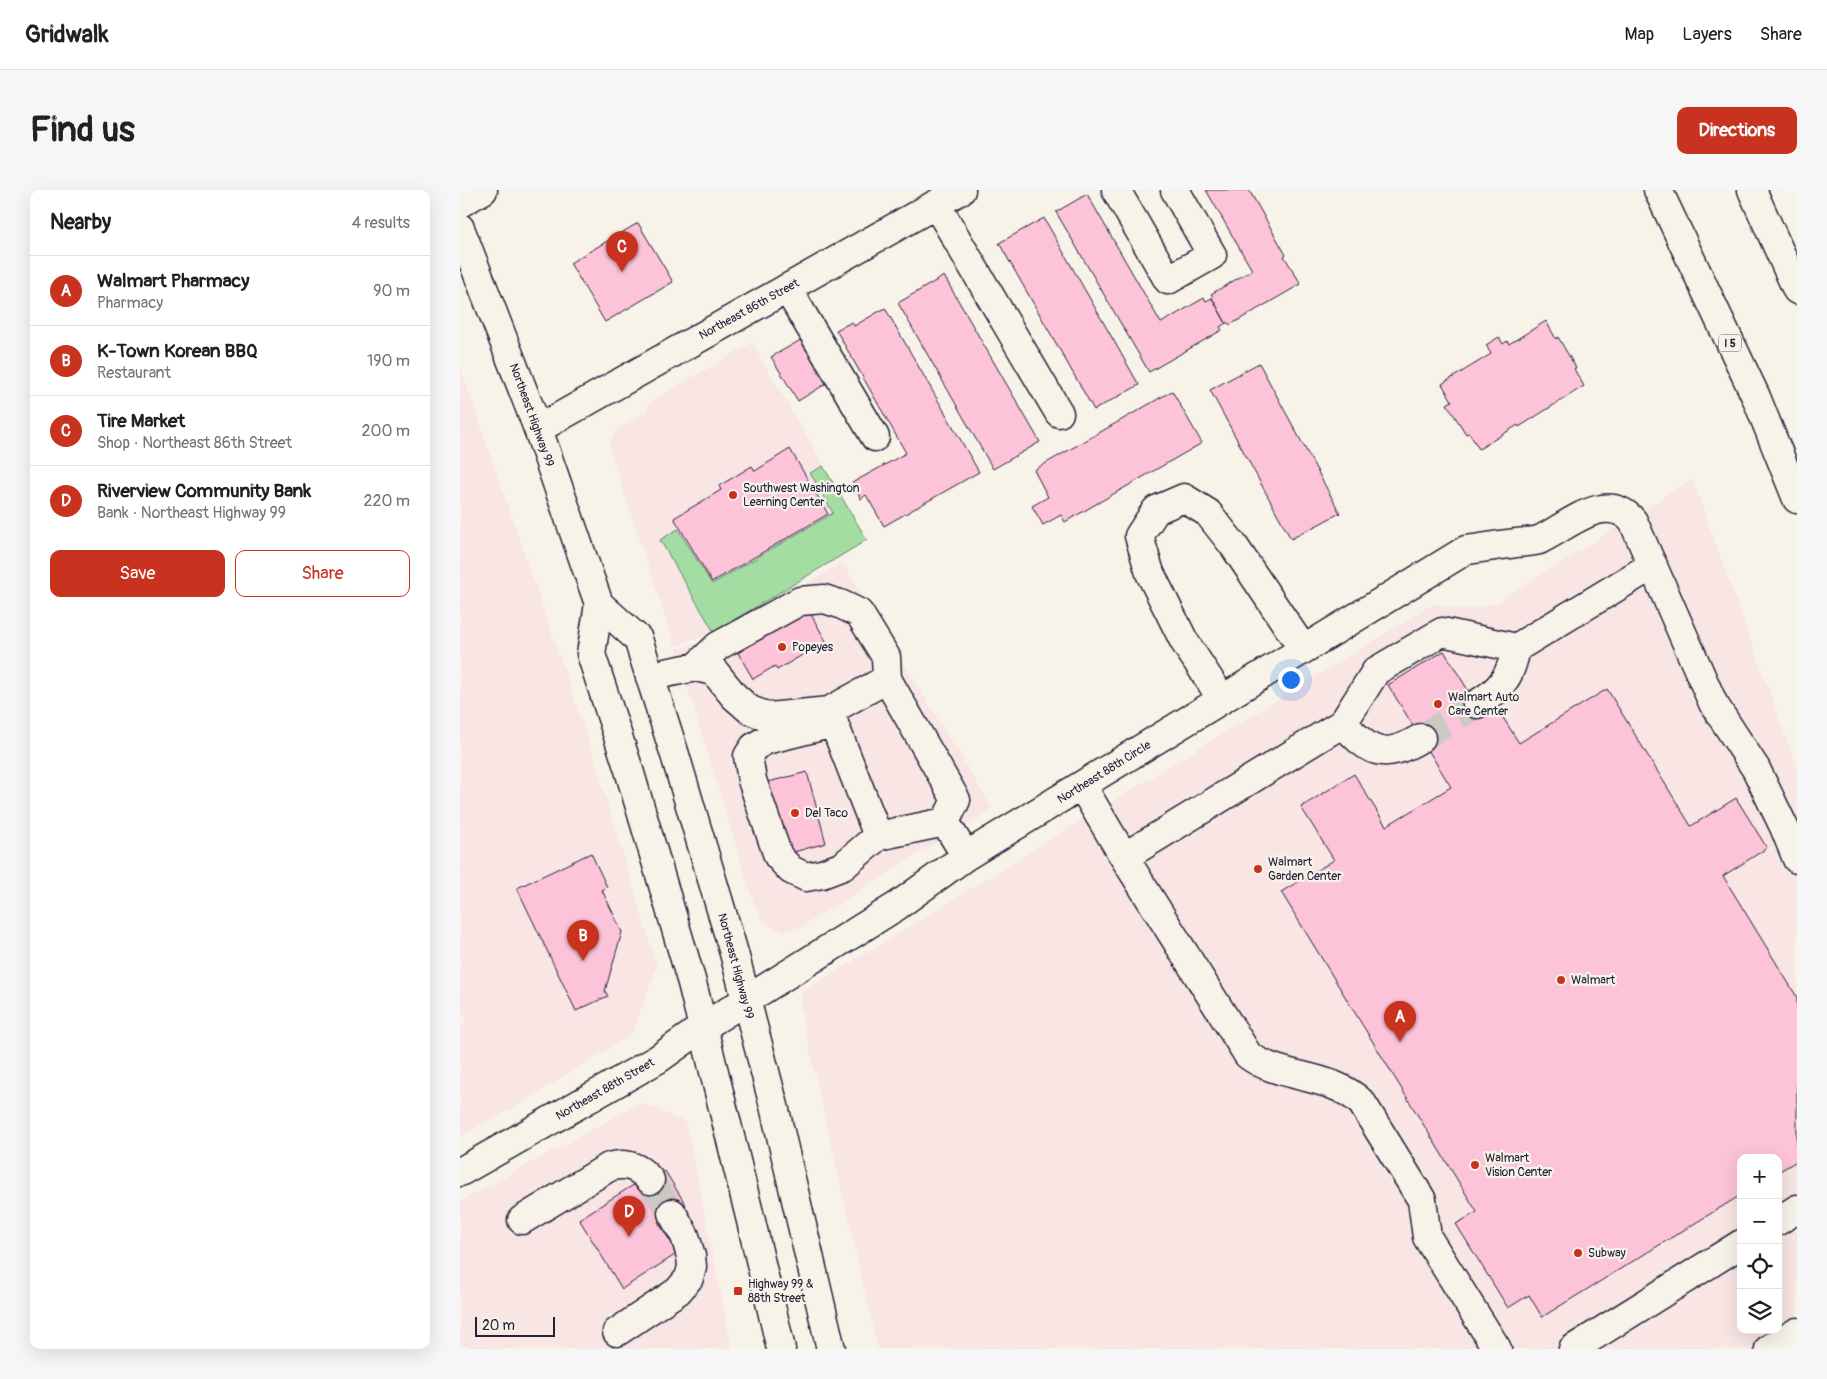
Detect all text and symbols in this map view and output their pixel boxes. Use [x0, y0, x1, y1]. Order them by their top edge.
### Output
text: Gridwalk [25, 20, 109, 49]
text: Map [1625, 23, 1654, 46]
text: Layers [1682, 23, 1732, 46]
text: Share [1760, 23, 1802, 46]
button: Directions [1677, 107, 1797, 154]
text: Find us [30, 108, 135, 152]
text: Nearby [50, 209, 111, 236]
text: 4 results [352, 213, 410, 233]
pin: C [606, 231, 638, 272]
text: Walmart Pharmacy [97, 269, 249, 293]
street label: Northeast 86th Street [697, 276, 802, 343]
text: A [61, 281, 71, 301]
text: 90 m [373, 281, 410, 301]
text: Pharmacy [97, 293, 163, 313]
road number: I 5 [1719, 334, 1741, 352]
text: K-Town Korean BBQ [97, 339, 258, 363]
text: B [61, 351, 71, 371]
text: 190 m [367, 351, 410, 371]
street label: Northeast Highway 99 [506, 361, 557, 469]
text: Restaurant [97, 363, 171, 383]
text: Tire Market [97, 409, 185, 433]
text: C [61, 421, 71, 441]
text: 200 m [362, 421, 410, 441]
text: Shop · Northeast 86th Street [97, 433, 292, 453]
text: Riverview Community Bank [97, 479, 311, 503]
place label: Southwest Washington Learning Center [743, 481, 860, 510]
marker: Southwest Washington Learning Center [727, 489, 739, 501]
text: D [61, 491, 71, 511]
text: 220 m [364, 491, 410, 511]
text: Bank · Northeast Highway 99 [97, 503, 286, 523]
button: Save [50, 550, 225, 597]
button: Share [235, 550, 410, 597]
place label: Popeyes [792, 640, 834, 655]
marker: Popeyes [776, 641, 788, 653]
your location [1278, 667, 1304, 693]
place label: Walmart Auto Care Center [1448, 690, 1520, 719]
marker: Walmart Auto Care Center [1432, 698, 1444, 710]
street label: Northeast 88th Circle [1055, 738, 1154, 807]
place label: Del Taco [805, 806, 849, 821]
marker: Del Taco [789, 807, 801, 819]
place label: Walmart Garden Center [1268, 855, 1342, 884]
marker: Walmart Garden Center [1252, 863, 1264, 875]
street label: Northeast Highway 99 [714, 912, 757, 1021]
pin: B [567, 920, 599, 961]
place label: Walmart [1571, 973, 1615, 988]
marker: Walmart [1555, 974, 1567, 986]
pin: A [1384, 1001, 1416, 1042]
street label: Northeast 88th Street [553, 1055, 657, 1124]
place label: Walmart Vision Center [1485, 1151, 1553, 1180]
map controls [1737, 1154, 1782, 1334]
button: + [1737, 1154, 1782, 1199]
marker: Walmart Vision Center [1469, 1159, 1481, 1171]
pin: D [613, 1196, 645, 1237]
button: − [1737, 1199, 1782, 1244]
button: locate [1737, 1244, 1782, 1289]
place label: Subway [1588, 1246, 1626, 1261]
marker: Subway [1572, 1247, 1584, 1259]
place label: Highway 99 & 88th Street [748, 1277, 813, 1306]
marker: Highway 99 & 88th Street [732, 1285, 744, 1297]
button: layers [1737, 1289, 1782, 1334]
scale bar [475, 1314, 555, 1337]
text: 20 m [482, 1317, 515, 1334]

